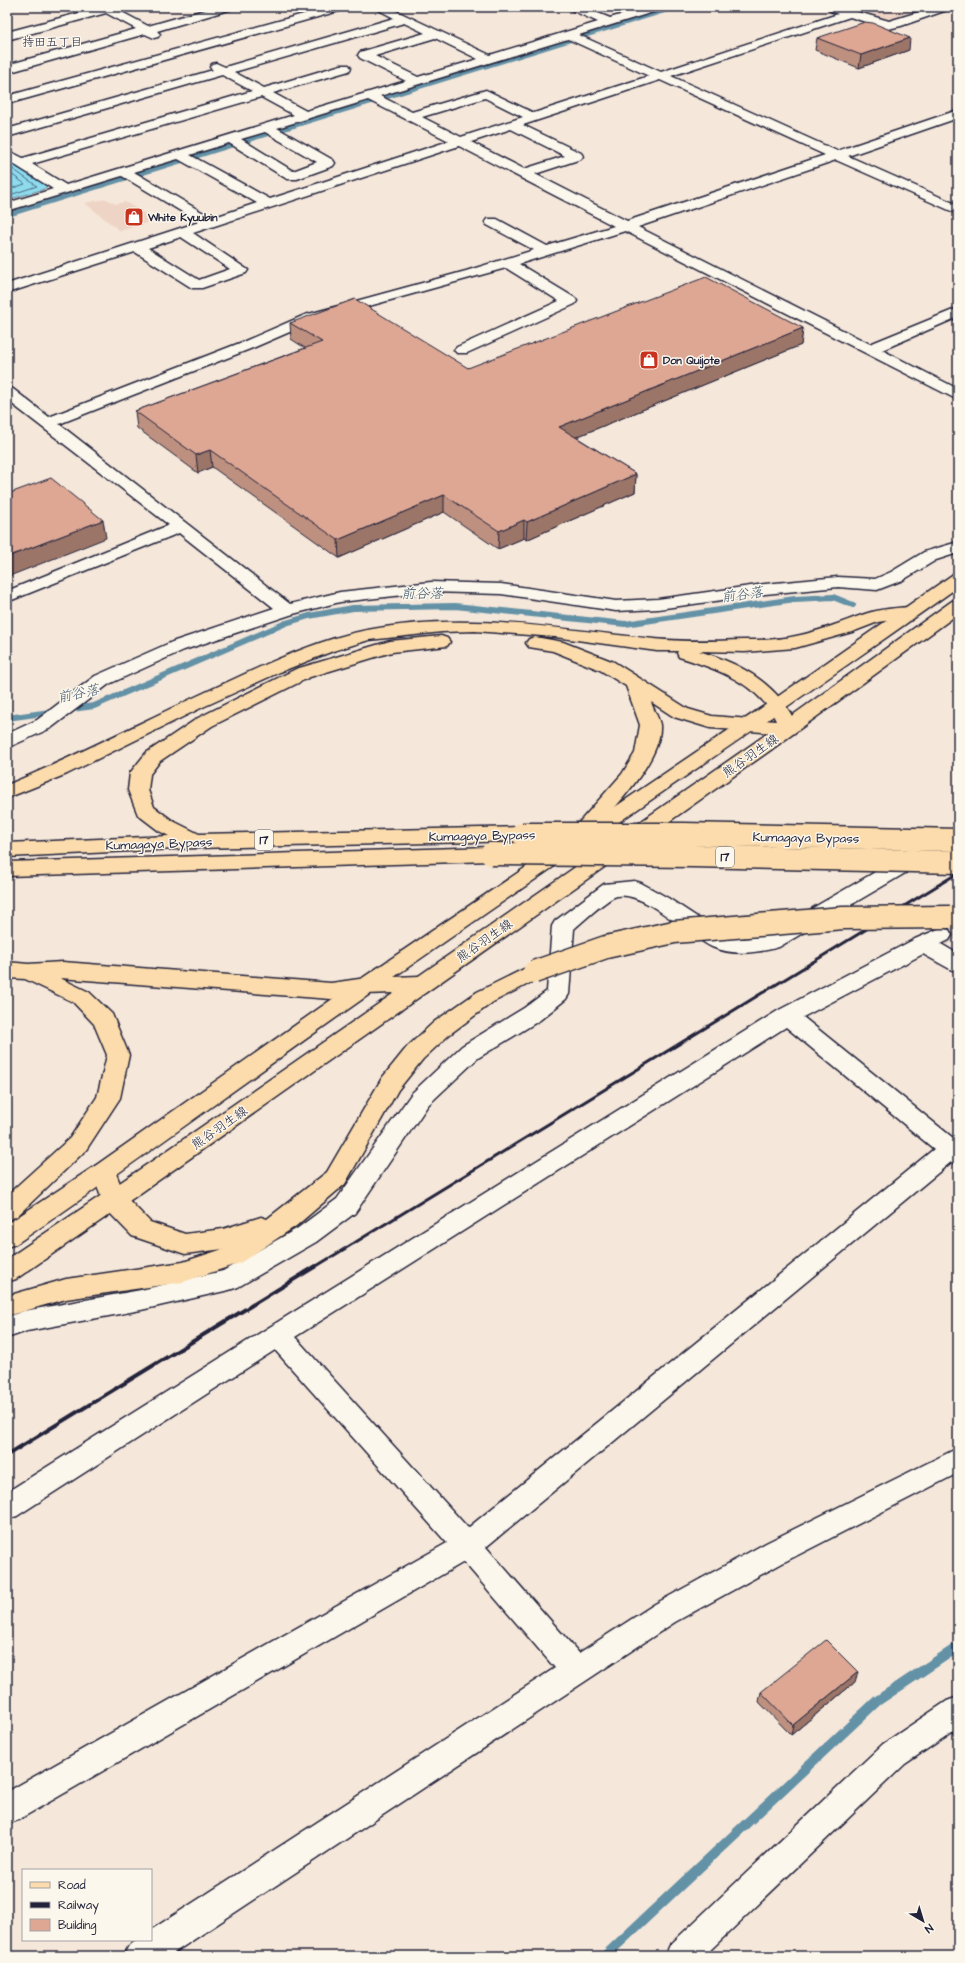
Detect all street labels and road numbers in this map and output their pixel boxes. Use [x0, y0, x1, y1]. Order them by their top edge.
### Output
street label: 熊谷羽生線 [719, 729, 783, 782]
street label: Kumagaya Bypass [428, 826, 536, 847]
street label: Kumagaya Bypass [752, 828, 860, 849]
road number: 17 [255, 830, 273, 850]
street label: Kumagaya Bypass [105, 833, 213, 856]
road number: 17 [716, 847, 734, 867]
street label: 熊谷羽生線 [453, 914, 517, 967]
street label: 熊谷羽生線 [188, 1101, 252, 1154]

